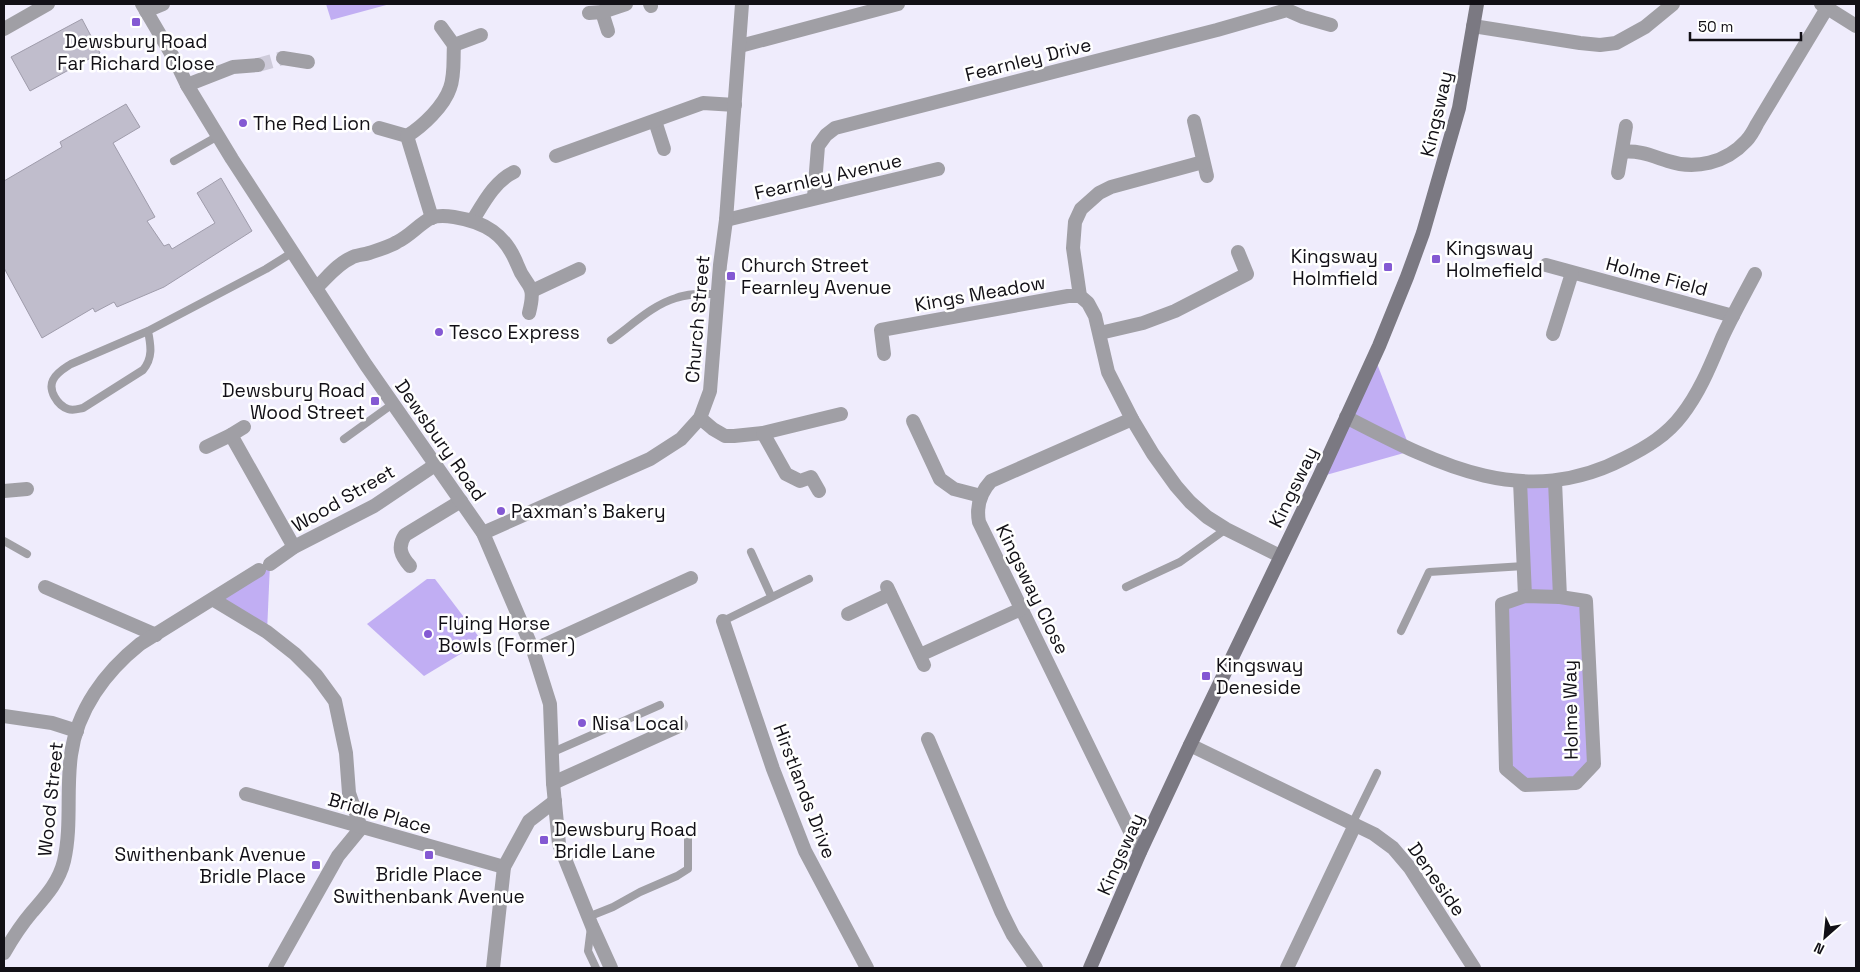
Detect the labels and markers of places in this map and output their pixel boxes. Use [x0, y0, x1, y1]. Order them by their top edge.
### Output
marker: Dewsbury Road Far Richard Close [130, 16, 142, 28]
place label: Dewsbury Road Far Richard Close [57, 29, 215, 76]
place label: The Red Lion [253, 111, 371, 136]
marker: The Red Lion [237, 117, 249, 129]
place label: Kingsway Holmefield [1446, 236, 1543, 283]
place label: Kingsway Holmfield [1291, 244, 1378, 291]
place label: Church Street Fearnley Avenue [741, 253, 891, 300]
marker: Kingsway Holmefield [1430, 253, 1442, 265]
marker: Kingsway Holmfield [1382, 261, 1394, 273]
marker: Church Street Fearnley Avenue [725, 270, 737, 282]
place label: Tesco Express [449, 320, 580, 345]
marker: Tesco Express [433, 326, 445, 338]
place label: Dewsbury Road Wood Street [222, 378, 365, 425]
marker: Dewsbury Road Wood Street [369, 395, 381, 407]
place label: Paxman's Bakery [511, 499, 666, 524]
marker: Paxman's Bakery [495, 505, 507, 517]
place label: Flying Horse Bowls (Former) [438, 611, 575, 658]
marker: Flying Horse Bowls (Former) [422, 628, 434, 640]
place label: Kingsway Deneside [1216, 653, 1303, 700]
marker: Kingsway Deneside [1200, 670, 1212, 682]
place label: Nisa Local [592, 711, 684, 736]
marker: Nisa Local [576, 717, 588, 729]
place label: Dewsbury Road Bridle Lane [554, 817, 697, 864]
marker: Dewsbury Road Bridle Lane [538, 834, 550, 846]
place label: Swithenbank Avenue Bridle Place [114, 842, 306, 889]
marker: Bridle Place Swithenbank Avenue [423, 849, 435, 861]
marker: Swithenbank Avenue Bridle Place [310, 859, 322, 871]
place label: Bridle Place Swithenbank Avenue [333, 862, 525, 909]

